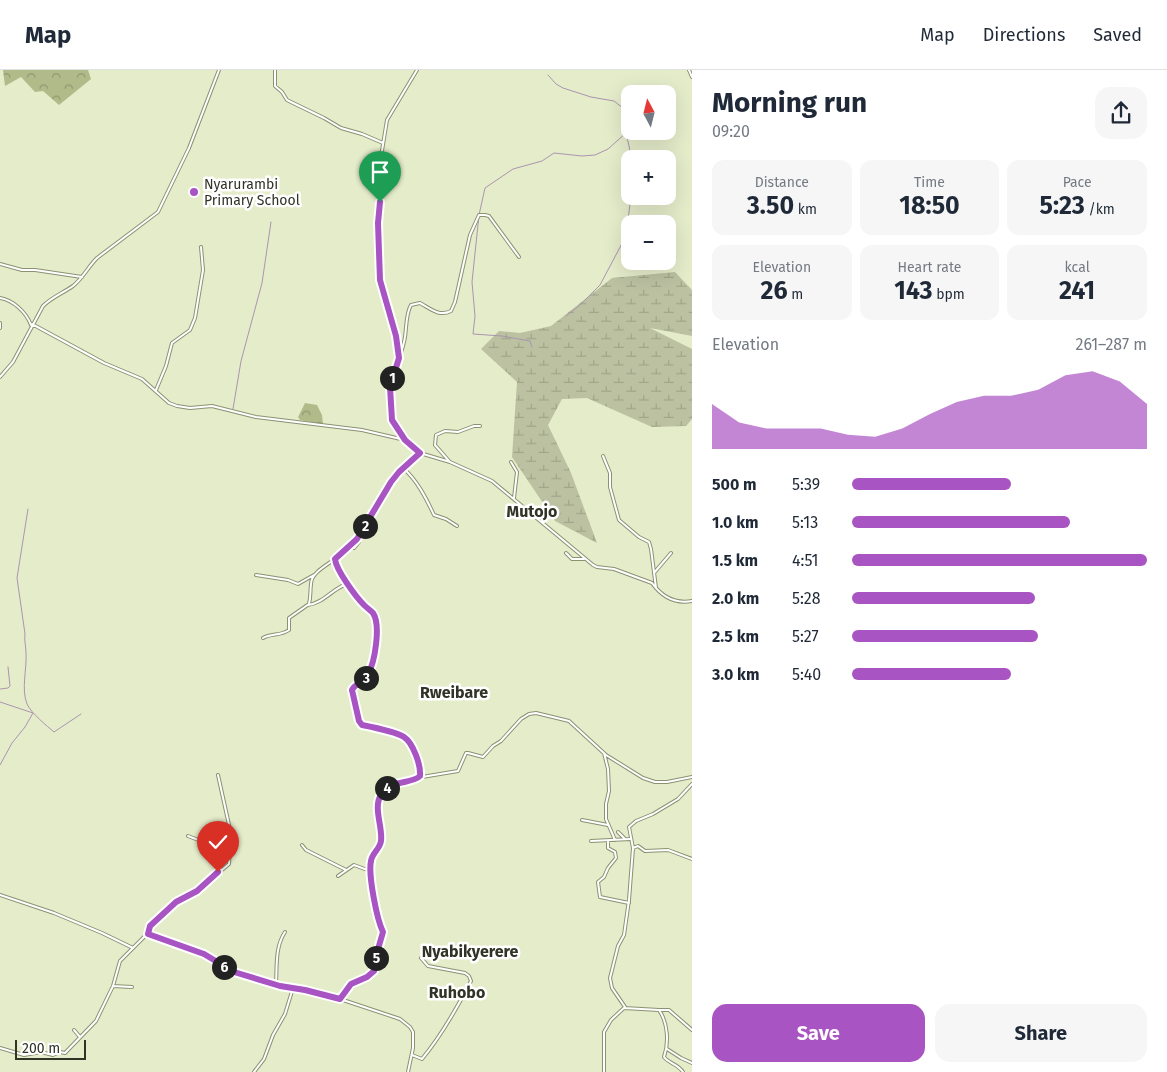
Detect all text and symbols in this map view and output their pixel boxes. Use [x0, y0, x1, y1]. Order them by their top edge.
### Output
text: Map [25, 21, 71, 49]
text: Map [920, 24, 955, 46]
text: Directions [983, 24, 1065, 46]
text: Saved [1093, 24, 1142, 46]
north arrow [621, 85, 676, 140]
map controls [621, 85, 676, 270]
text: Morning run [712, 86, 867, 119]
button: share [1095, 87, 1147, 139]
text: 09:20 [712, 122, 750, 141]
button: + [621, 150, 676, 205]
pin [359, 151, 401, 202]
icon: arrive [366, 158, 394, 186]
text: Distance [755, 174, 809, 191]
text: Time [914, 174, 945, 191]
text: Pace [1063, 174, 1092, 191]
place label: Nyarurambi Primary School [204, 176, 300, 209]
marker: Nyarurambi Primary School [188, 186, 200, 198]
text: 3.50 [747, 191, 794, 221]
text: 18:50 [899, 191, 960, 221]
text: 5:23 [1039, 191, 1085, 221]
text: km [794, 201, 817, 218]
text: /km [1085, 201, 1115, 218]
button: − [621, 215, 676, 270]
text: Elevation [752, 259, 811, 276]
text: Heart rate [898, 259, 961, 276]
text: kcal [1065, 259, 1090, 276]
text: 26 [760, 276, 787, 306]
text: 143 [894, 276, 932, 306]
text: 241 [1059, 276, 1095, 306]
text: m [787, 286, 803, 303]
text: bpm [932, 286, 965, 303]
text: Elevation [712, 335, 779, 354]
text: 261–287 m [1076, 335, 1147, 354]
pin: 1 [380, 366, 404, 390]
text: 1 [389, 370, 396, 387]
text: 500 m [712, 475, 757, 494]
text: 5:39 [792, 475, 820, 494]
district label: Mutojo [507, 502, 557, 521]
text: 1.0 km [712, 513, 759, 532]
text: 5:13 [792, 513, 818, 532]
pin: 2 [352, 514, 378, 538]
text: 2 [362, 518, 369, 535]
text: 1.5 km [712, 551, 758, 570]
text: 4:51 [792, 551, 819, 570]
text: 2.0 km [712, 589, 759, 608]
text: 5:28 [792, 589, 821, 608]
text: 2.5 km [712, 627, 759, 646]
text: 5:27 [792, 627, 819, 646]
text: 3.0 km [712, 665, 759, 684]
text: 5:40 [792, 665, 821, 684]
pin: 3 [354, 666, 378, 690]
text: 3 [363, 670, 370, 687]
district label: Rweibare [420, 683, 488, 702]
pin: 4 [374, 776, 400, 800]
text: 4 [384, 780, 391, 797]
pin [197, 821, 239, 872]
icon: check [204, 828, 232, 856]
district label: Nyabikyerere [422, 942, 519, 961]
pin: 5 [364, 946, 388, 970]
text: 5 [373, 950, 380, 967]
pin: 6 [212, 954, 236, 980]
text: 6 [221, 959, 228, 976]
district label: Ruhobo [429, 983, 485, 1002]
button: Save [712, 1004, 925, 1062]
button: Share [935, 1004, 1147, 1062]
scale bar [15, 1037, 86, 1060]
text: 200 m [22, 1040, 60, 1057]

